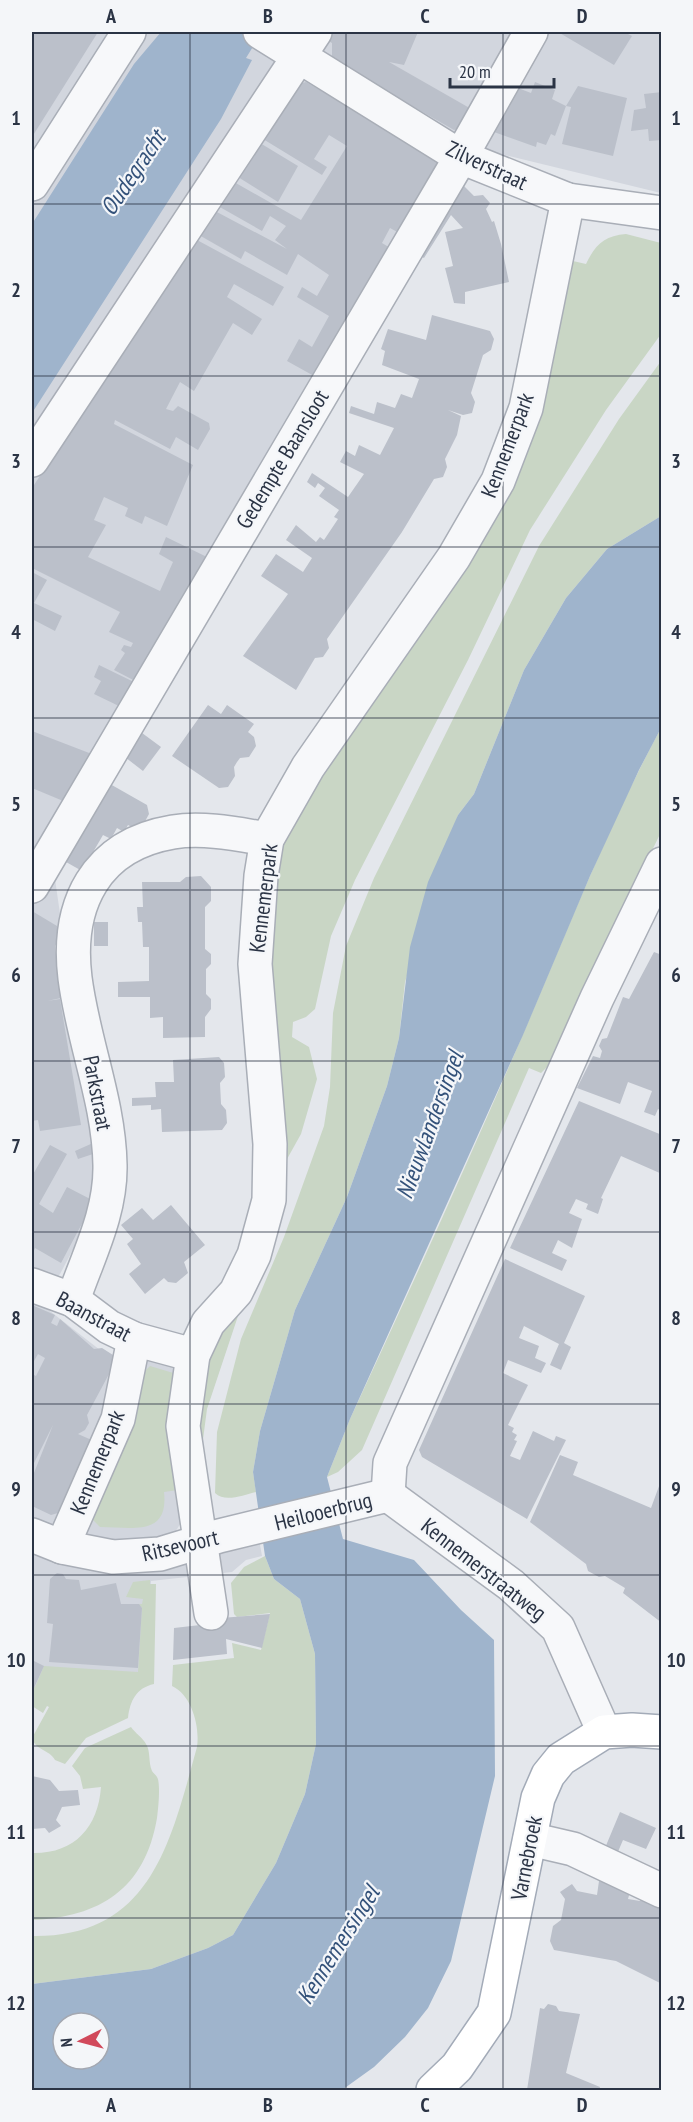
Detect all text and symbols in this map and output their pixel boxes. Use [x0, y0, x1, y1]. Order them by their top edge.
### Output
text: A [105, 3, 117, 29]
text: B [263, 3, 273, 29]
text: C [420, 3, 430, 29]
text: D [577, 3, 588, 29]
scale bar [450, 51, 554, 89]
text: 20 m [459, 60, 491, 83]
text: 1 [11, 105, 21, 131]
text: 1 [671, 105, 681, 131]
water label: Oudegracht [93, 122, 174, 221]
street label: Zilverstraat [442, 134, 532, 196]
text: 2 [11, 277, 21, 303]
text: 2 [671, 277, 681, 303]
street label: Gedempte Baansloot [229, 384, 335, 534]
street label: Kennemerpark [474, 388, 540, 501]
text: 3 [11, 448, 21, 474]
text: 3 [671, 448, 681, 474]
text: 4 [11, 619, 21, 645]
text: 4 [671, 619, 681, 645]
text: 5 [11, 791, 21, 817]
text: 5 [671, 791, 681, 817]
street label: Kennemerpark [242, 841, 284, 954]
text: 6 [11, 962, 21, 988]
text: 6 [671, 962, 681, 988]
water label: Nieuwlandersingel [388, 1044, 471, 1203]
street label: Parkstraat [77, 1053, 119, 1133]
text: 7 [11, 1133, 21, 1159]
text: 7 [671, 1133, 681, 1159]
street label: Baanstraat [52, 1285, 136, 1347]
text: 8 [11, 1305, 21, 1331]
text: 8 [671, 1305, 681, 1331]
street label: Kennemerpark [63, 1405, 131, 1518]
text: 9 [11, 1476, 21, 1502]
text: 9 [671, 1476, 681, 1502]
street label: Heilooerbrug [271, 1485, 375, 1537]
street label: Kennemerstraatweg [416, 1511, 552, 1627]
street label: Ritsevoort [139, 1523, 221, 1567]
text: 10 [6, 1647, 26, 1673]
text: 10 [666, 1647, 686, 1673]
street label: Varnebroek [504, 1813, 548, 1904]
text: 11 [6, 1819, 26, 1845]
text: 11 [666, 1819, 686, 1845]
water label: Kennemersingel [289, 1878, 387, 2010]
text: 12 [6, 1990, 26, 2016]
text: 12 [666, 1990, 686, 2016]
north arrow [51, 2011, 111, 2071]
text: N [56, 2037, 76, 2048]
text: A [105, 2092, 117, 2118]
text: B [263, 2092, 273, 2118]
text: C [420, 2092, 430, 2118]
text: D [577, 2092, 588, 2118]

